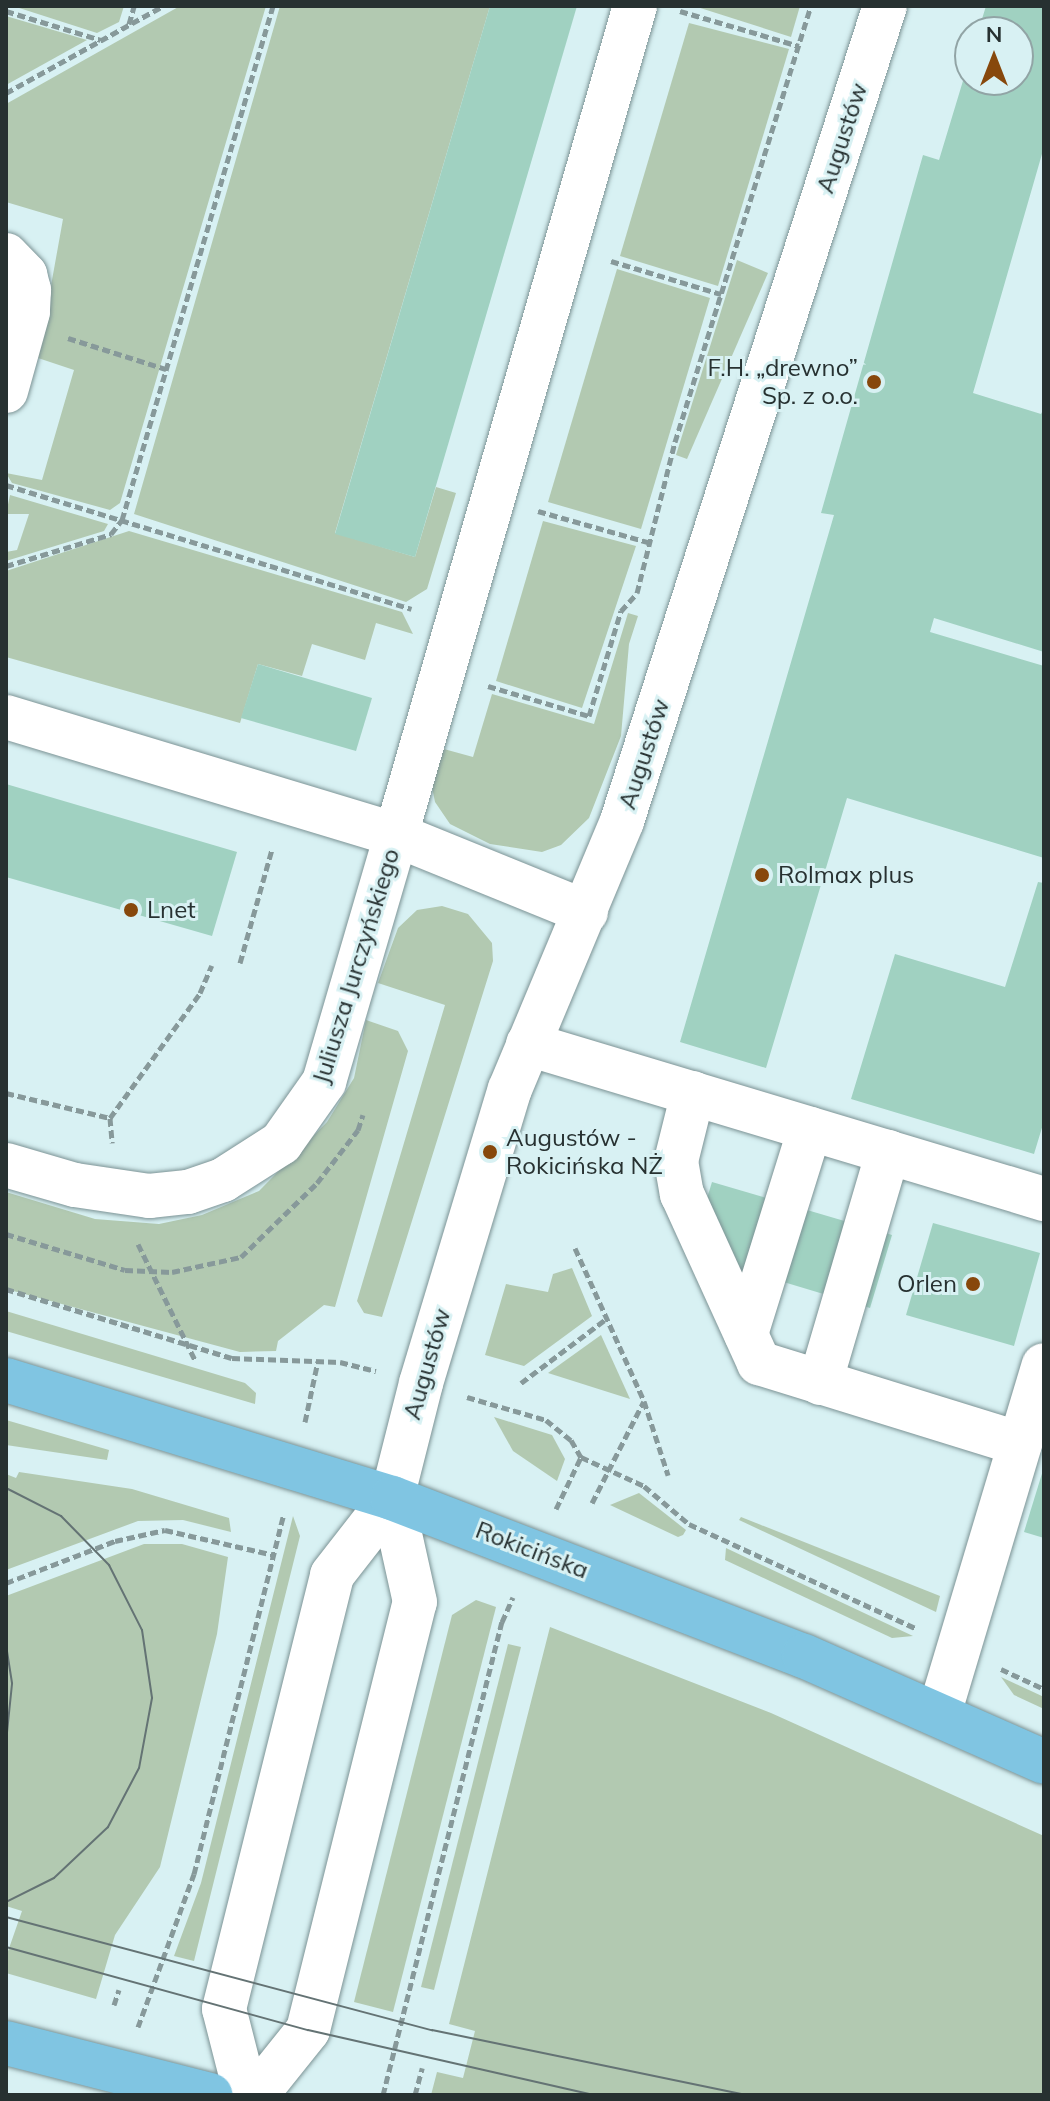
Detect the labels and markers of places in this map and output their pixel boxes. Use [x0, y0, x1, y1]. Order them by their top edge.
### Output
place label: F.H. „drewno” Sp. z o.o. [708, 354, 858, 410]
marker: F.H. „drewno” Sp. z o.o. [865, 373, 883, 391]
place label: Rolmax plus [778, 861, 914, 889]
marker: Rolmax plus [753, 866, 771, 884]
place label: Lnet [147, 896, 196, 924]
marker: Lnet [122, 901, 140, 919]
place label: Augustów - Rokicińska NŻ [506, 1124, 663, 1180]
marker: Augustów - Rokicińska NŻ [481, 1143, 499, 1161]
place label: Orlen [897, 1270, 957, 1298]
marker: Orlen [964, 1275, 982, 1293]

